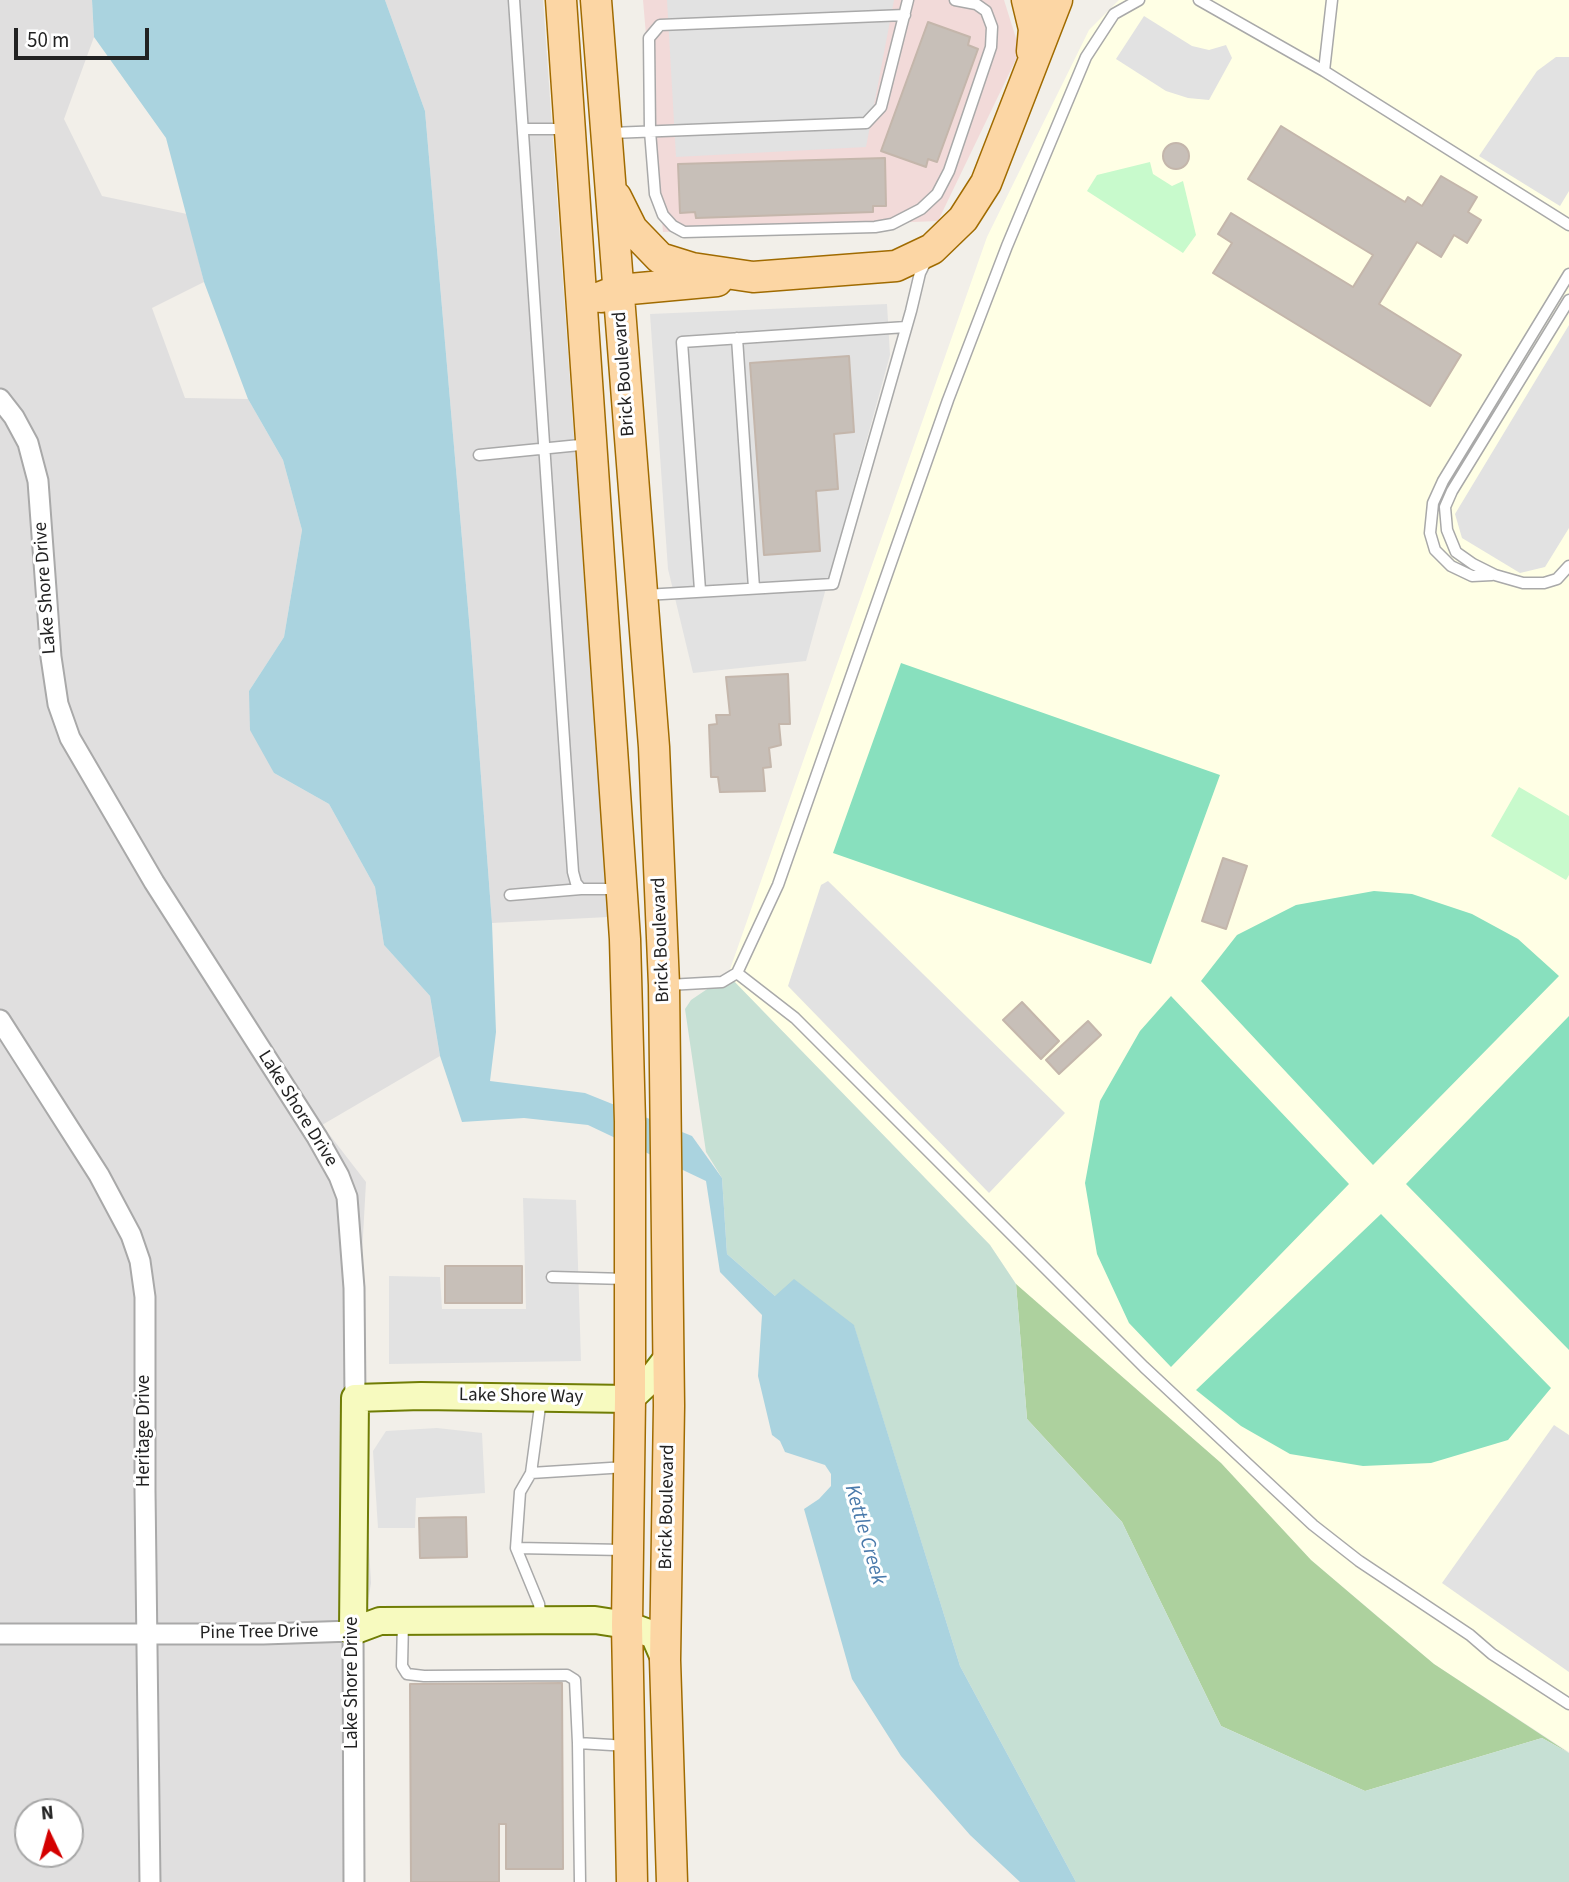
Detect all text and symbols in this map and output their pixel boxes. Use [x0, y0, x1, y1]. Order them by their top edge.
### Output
scale bar [18, 14, 152, 58]
text: 50 m [27, 25, 69, 55]
street label: Brick Boulevard [609, 311, 641, 437]
street label: Lake Shore Drive [30, 521, 62, 655]
street label: Brick Boulevard [648, 877, 676, 1003]
street label: Lake Shore Drive [252, 1047, 342, 1171]
street label: Heritage Drive [134, 1375, 156, 1487]
street label: Lake Shore Way [459, 1385, 583, 1409]
street label: Brick Boulevard [656, 1444, 680, 1570]
water label: Kettle Creek [838, 1482, 890, 1588]
street label: Lake Shore Drive [342, 1617, 364, 1749]
street label: Pine Tree Drive [200, 1621, 318, 1645]
north arrow [14, 1798, 84, 1868]
text: N [40, 1800, 55, 1828]

